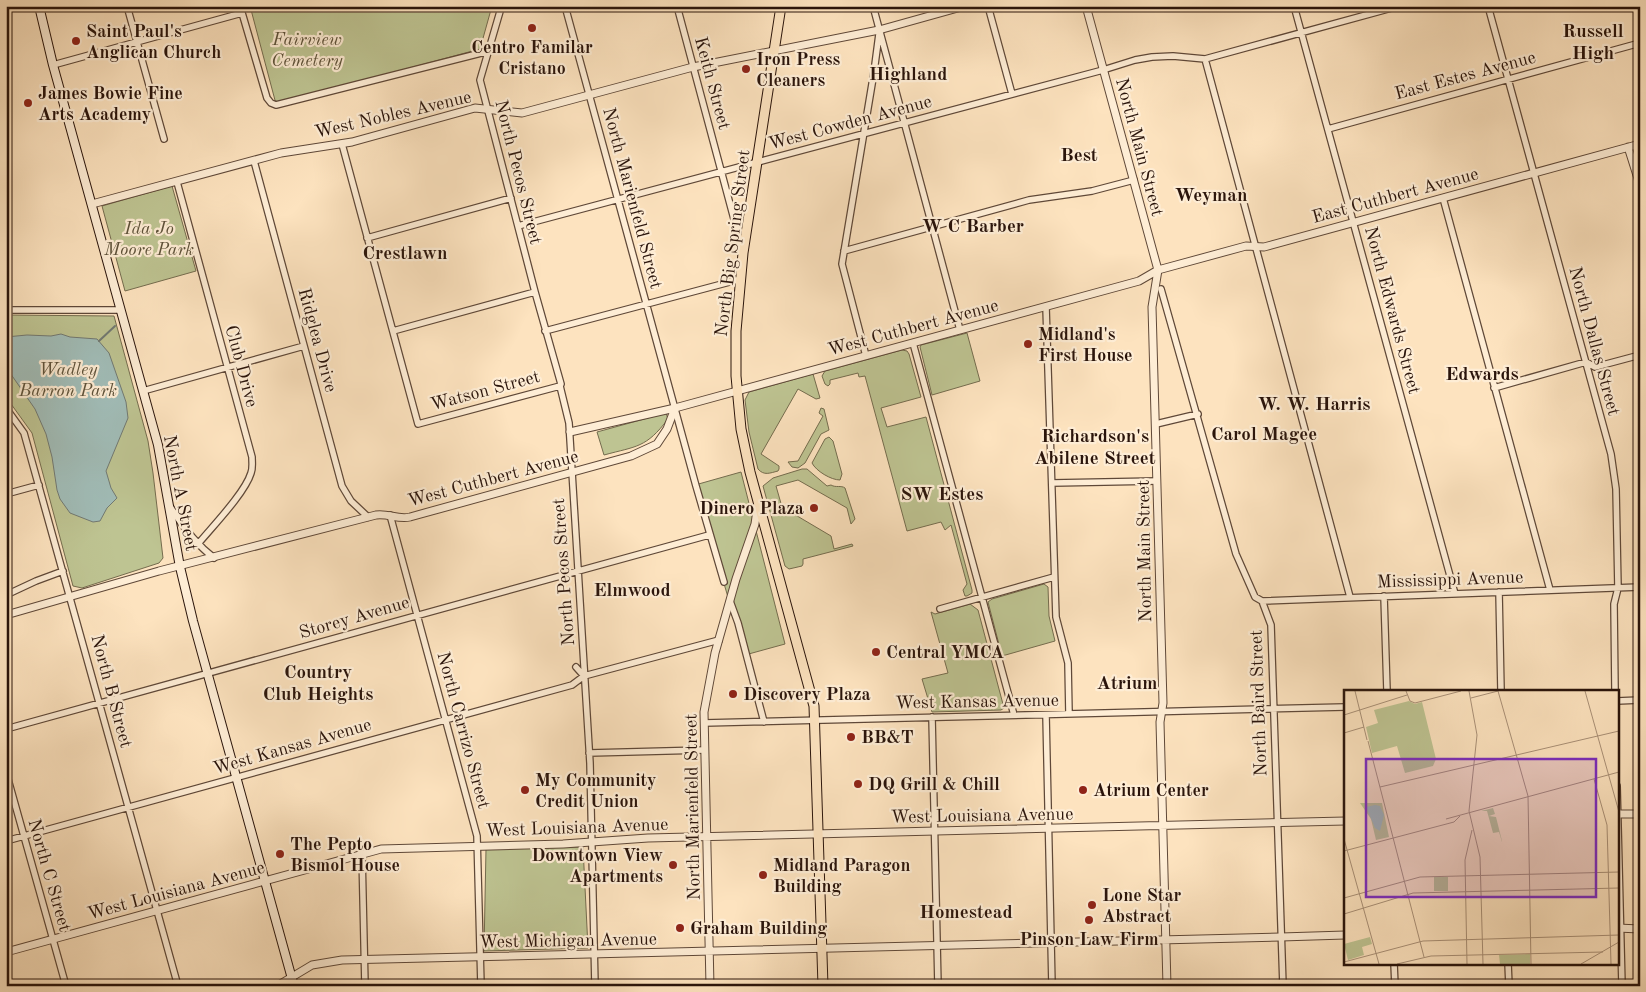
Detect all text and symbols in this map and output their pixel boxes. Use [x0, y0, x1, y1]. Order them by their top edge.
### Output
marker: Centro Familar Cristano [526, 22, 538, 34]
place label: Saint Paul's Anglican Church [86, 23, 221, 62]
district label: Russell High [1562, 23, 1624, 64]
park label: Fairview Cemetery [271, 31, 343, 70]
marker: Saint Paul's Anglican Church [70, 35, 82, 47]
street label: Keith Street [691, 35, 733, 132]
place label: Centro Familar Cristano [471, 39, 593, 78]
street label: East Estes Avenue [1393, 48, 1538, 103]
place label: Iron Press Cleaners [756, 51, 841, 90]
marker: Iron Press Cleaners [740, 63, 752, 75]
district label: Highland [869, 66, 947, 85]
street label: North Main Street [1112, 76, 1166, 218]
place label: James Bowie Fine Arts Academy [38, 85, 183, 124]
street label: West Nobles Avenue [313, 88, 473, 142]
street label: West Cowden Avenue [767, 92, 934, 153]
marker: James Bowie Fine Arts Academy [22, 97, 34, 109]
street label: North Pecos Street [491, 98, 545, 246]
street label: North Marienfeld Street [599, 106, 665, 291]
district label: Best [1060, 147, 1098, 166]
street label: North Big Spring Street [713, 149, 753, 338]
street label: East Cuthbert Avenue [1310, 165, 1480, 227]
district label: Weyman [1175, 187, 1247, 206]
district label: W C Barber [922, 218, 1024, 237]
park label: Ida Jo Moore Park [103, 220, 194, 259]
street label: North Edwards Street [1361, 225, 1423, 396]
district label: Crestlawn [362, 245, 448, 264]
street label: North Dallas Street [1565, 265, 1623, 418]
street label: Ridglea Drive [294, 286, 340, 394]
street label: West Cuthbert Avenue [826, 296, 1001, 359]
street label: Club Drive [221, 323, 261, 409]
place label: Midland's First House [1038, 326, 1133, 365]
marker: Midland's First House [1022, 338, 1034, 350]
park label: Wadley Barron Park [18, 361, 117, 400]
district label: Edwards [1445, 366, 1519, 385]
street label: Watson Street [429, 368, 542, 414]
district label: W. W. Harris [1258, 396, 1370, 415]
district label: Carol Magee [1211, 426, 1317, 445]
district label: Richardson's Abilene Street [1034, 428, 1156, 469]
street label: North A Street [160, 434, 200, 553]
street label: West Cuthbert Avenue [406, 447, 581, 510]
street label: North Main Street [1135, 480, 1155, 622]
district label: SW Estes [901, 486, 983, 505]
street label: North Pecos Street [550, 497, 578, 646]
place label: Dinero Plaza [699, 500, 804, 518]
marker: Dinero Plaza [808, 502, 820, 514]
street label: Mississippi Avenue [1376, 568, 1524, 592]
district label: Elmwood [593, 582, 671, 601]
street label: Storey Avenue [297, 594, 411, 642]
street label: North Baird Street [1247, 629, 1271, 777]
street label: North B Street [87, 633, 135, 750]
place label: Central YMCA [886, 644, 1005, 662]
marker: Central YMCA [870, 646, 882, 658]
street label: North Carrizo Street [433, 650, 493, 811]
district label: Country Club Heights [263, 664, 373, 705]
district label: Atrium [1097, 675, 1157, 694]
place label: Discovery Plaza [743, 686, 871, 704]
marker: Discovery Plaza [727, 688, 739, 700]
inset map [1344, 690, 1618, 964]
street label: West Kansas Avenue [895, 692, 1059, 712]
street label: North Marienfeld Street [682, 713, 704, 900]
street label: West Kansas Avenue [211, 716, 374, 778]
place label: BB&T [861, 729, 914, 747]
marker: BB&T [845, 731, 857, 743]
place label: My Community Credit Union [535, 772, 656, 811]
place label: DQ Grill & Chill [868, 776, 1000, 794]
marker: DQ Grill & Chill [852, 778, 864, 790]
place label: Atrium Center [1093, 782, 1209, 800]
marker: My Community Credit Union [519, 784, 531, 796]
marker: Atrium Center [1077, 784, 1089, 796]
street label: West Louisiana Avenue [890, 805, 1074, 827]
street label: West Louisiana Avenue [485, 816, 669, 840]
street label: North C Street [24, 817, 74, 934]
place label: The Pepto Bismol House [290, 836, 400, 875]
place label: Downtown View Apartments [531, 847, 663, 886]
marker: The Pepto Bismol House [274, 848, 286, 860]
place label: Midland Paragon Building [773, 857, 910, 896]
street label: West Louisiana Avenue [86, 859, 267, 923]
marker: Downtown View Apartments [667, 859, 679, 871]
marker: Midland Paragon Building [757, 869, 769, 881]
place label: Lone Star Abstract [1102, 887, 1182, 926]
marker: Lone Star Abstract [1086, 899, 1098, 911]
district label: Homestead [919, 904, 1013, 923]
marker: Pinson Law Firm [1083, 914, 1095, 926]
place label: Graham Building [690, 920, 827, 938]
marker: Graham Building [674, 922, 686, 934]
street label: West Michigan Avenue [479, 930, 657, 952]
place label: Pinson Law Firm [1019, 931, 1159, 949]

